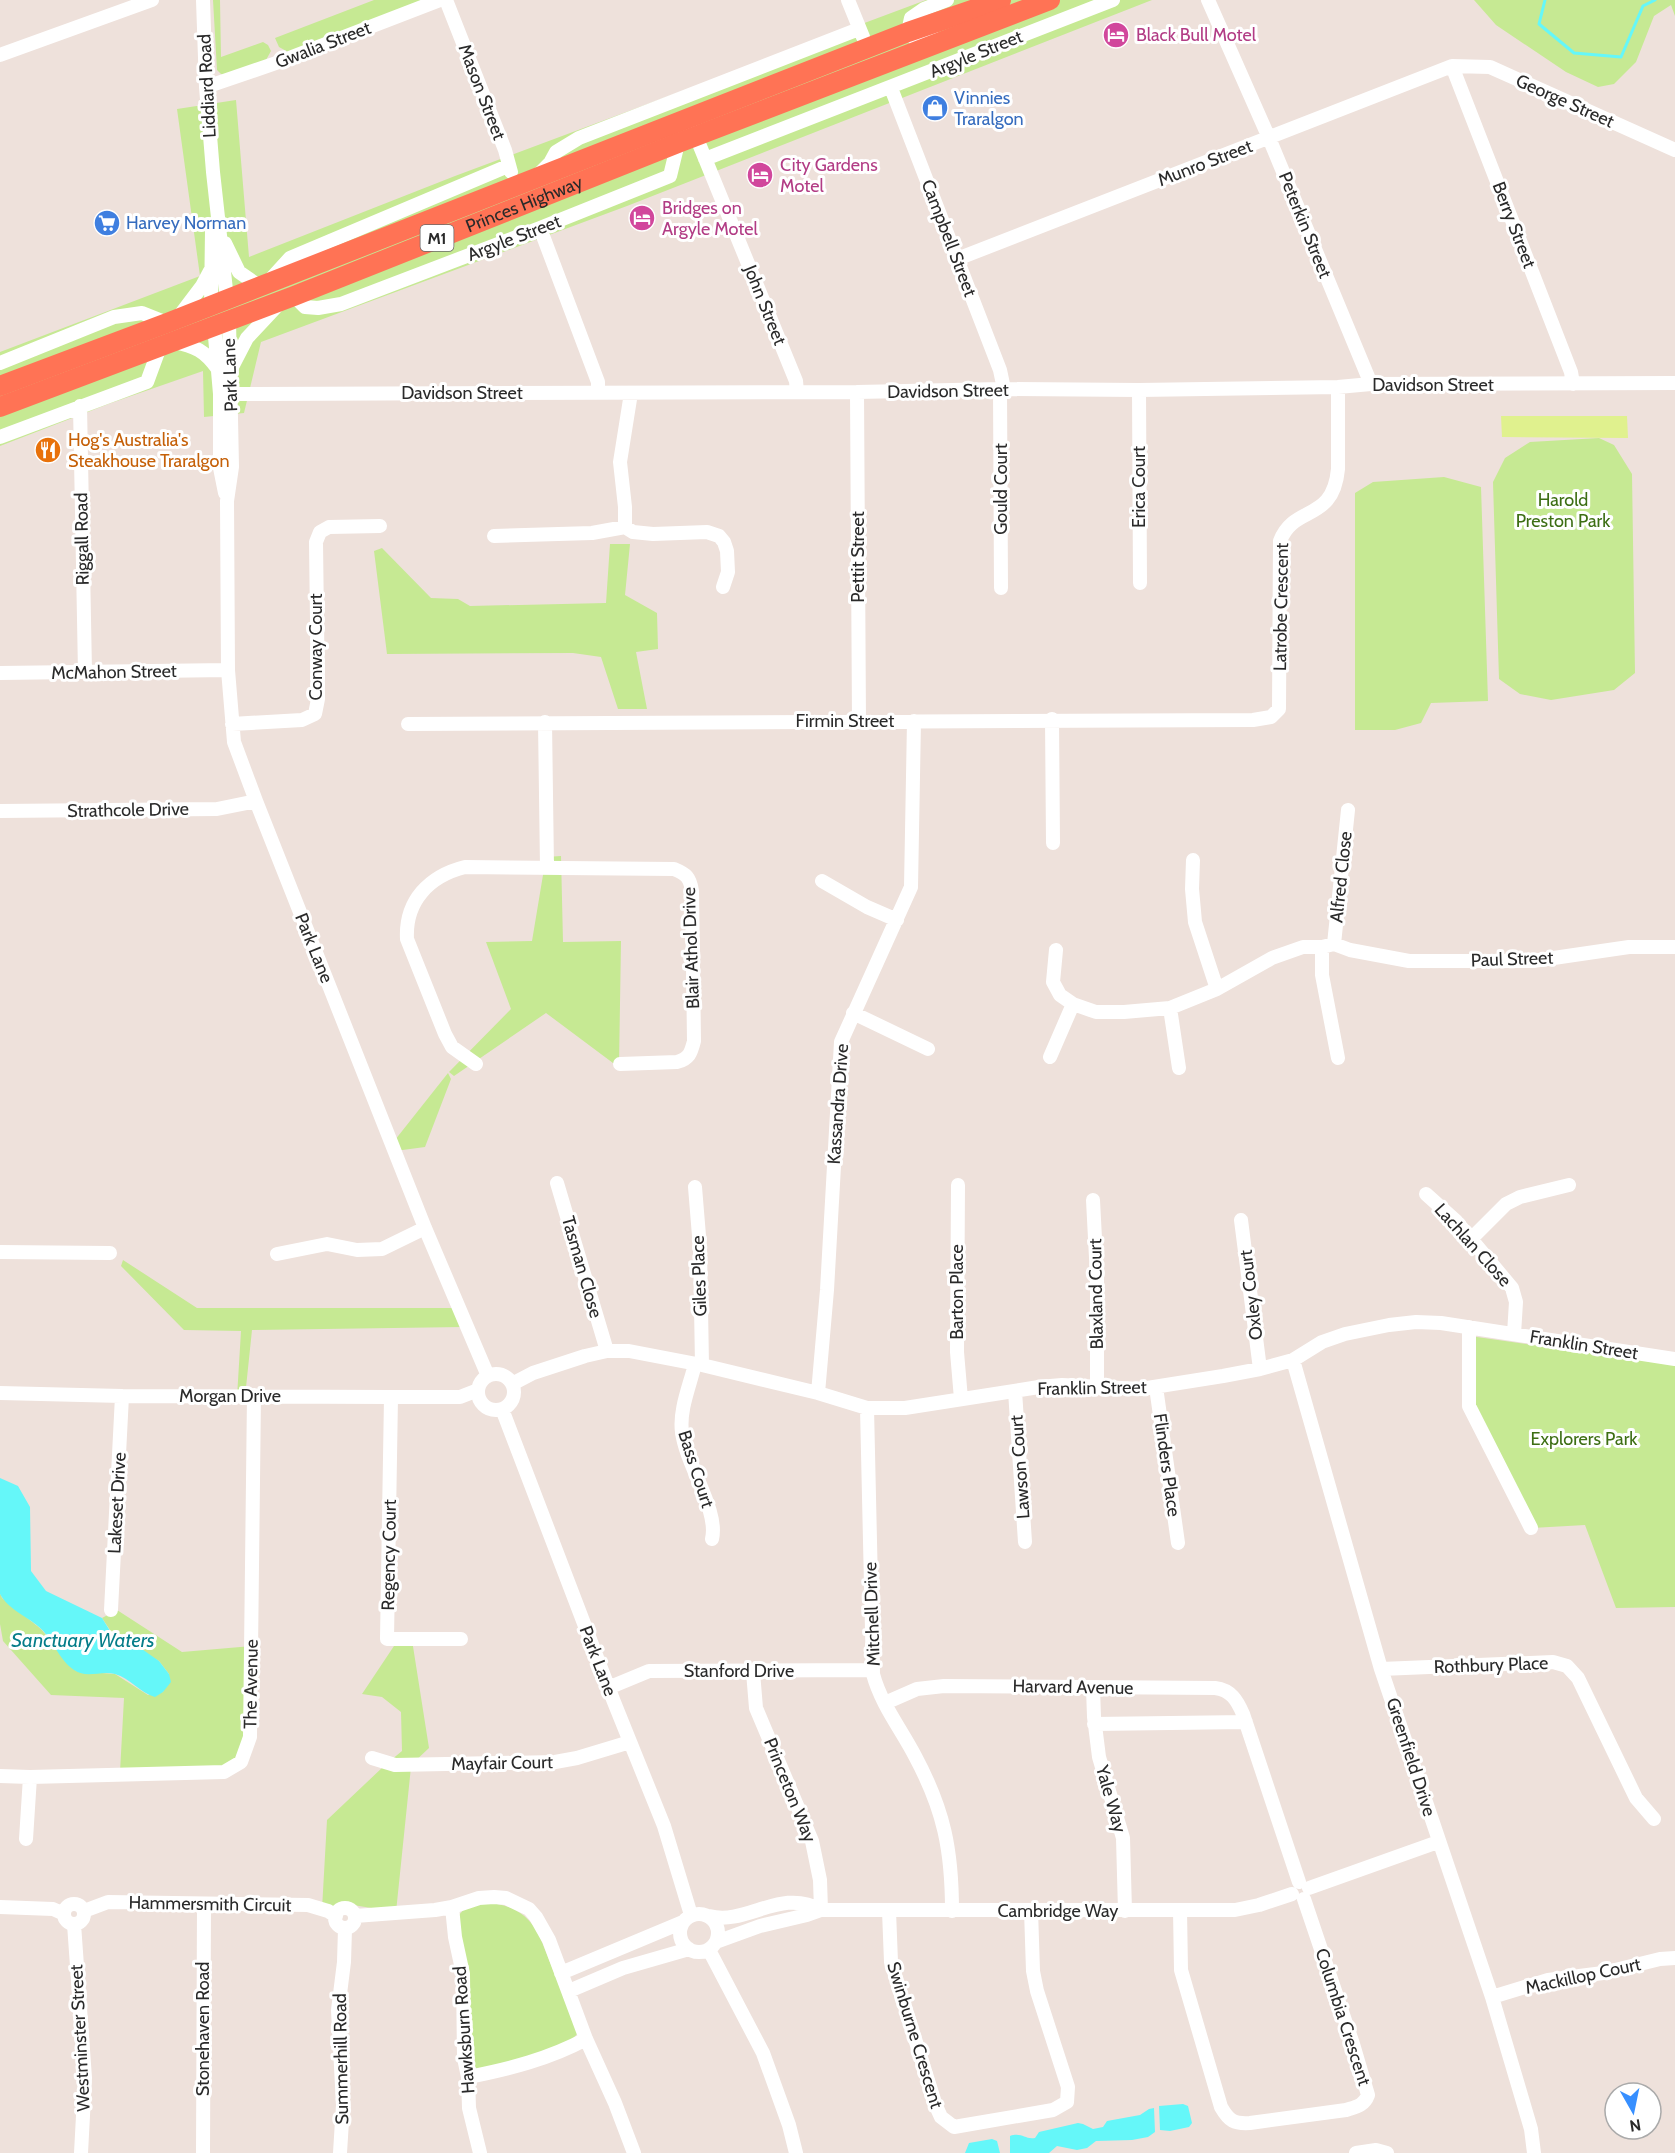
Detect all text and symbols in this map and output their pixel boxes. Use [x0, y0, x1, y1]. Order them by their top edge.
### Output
street label: Gwalia Street [272, 17, 374, 73]
hotel icon: Black Bull Motel [1101, 20, 1131, 50]
place label: Black Bull Motel [1136, 24, 1257, 46]
street label: Argyle Street [926, 25, 1026, 83]
street label: Liddiard Road [193, 34, 221, 138]
street label: Mason Street [454, 41, 510, 143]
street label: George Street [1512, 70, 1618, 132]
place label: Vinnies Traralgon [954, 87, 1024, 130]
shop icon: Vinnies Traralgon [920, 93, 950, 123]
street label: Munro Street [1155, 135, 1255, 191]
place label: City Gardens Motel [780, 154, 878, 197]
hotel icon: City Gardens Motel [745, 160, 775, 190]
street label: Peterkin Street [1274, 169, 1336, 281]
street label: Princes Highway [463, 171, 586, 237]
street label: Campbell Street [917, 176, 981, 300]
street label: Berry Street [1487, 179, 1541, 271]
place label: Bridges on Argyle Motel [662, 197, 759, 240]
hotel icon: Bridges on Argyle Motel [627, 203, 657, 233]
supermarket icon: Harvey Norman [92, 208, 122, 238]
street label: Argyle Street [464, 210, 564, 266]
place label: Harvey Norman [126, 212, 246, 234]
road number: M1 [420, 225, 454, 251]
street label: John Street [739, 261, 791, 348]
street label: Park Lane [218, 338, 242, 412]
street label: Davidson Street [1372, 374, 1494, 396]
street label: Davidson Street [887, 379, 1009, 403]
street label: Davidson Street [401, 382, 523, 404]
place label: Hog's Australia's Steakhouse Traralgon [68, 429, 230, 472]
restaurant icon: Hog's Australia's Steakhouse Traralgon [33, 435, 63, 465]
street label: Gould Court [990, 443, 1012, 535]
street label: Erica Court [1128, 446, 1150, 528]
park label: Harold Preston Park [1516, 489, 1611, 532]
street label: Riggall Road [70, 492, 94, 586]
street label: Pettit Street [847, 511, 869, 603]
street label: Latrobe Crescent [1269, 543, 1293, 671]
street label: Conway Court [305, 594, 327, 700]
street label: McMahon Street [51, 660, 177, 684]
street label: Firmin Street [796, 710, 894, 732]
street label: Strathcole Drive [67, 798, 189, 822]
street label: Alfred Close [1325, 830, 1357, 924]
street label: Blair Athol Drive [678, 887, 704, 1009]
street label: Park Lane [290, 910, 338, 986]
street label: Paul Street [1470, 947, 1554, 971]
street label: Kassandra Drive [823, 1043, 853, 1165]
street label: Lachlan Close [1430, 1199, 1516, 1291]
street label: Tasman Close [557, 1214, 607, 1320]
street label: Giles Place [687, 1235, 711, 1317]
street label: Blaxland Court [1084, 1238, 1108, 1350]
street label: Barton Place [946, 1244, 968, 1340]
street label: Oxley Court [1235, 1249, 1267, 1341]
street label: Franklin Street [1528, 1326, 1640, 1364]
street label: Franklin Street [1037, 1376, 1147, 1400]
street label: Morgan Drive [179, 1385, 281, 1407]
street label: Flinders Place [1149, 1412, 1185, 1518]
street label: Lawson Court [1005, 1414, 1035, 1520]
street label: Bass Court [673, 1427, 719, 1511]
park label: Explorers Park [1531, 1428, 1638, 1450]
street label: Lakeset Drive [103, 1452, 131, 1554]
street label: Regency Court [377, 1499, 401, 1611]
street label: Mitchell Drive [859, 1561, 885, 1667]
street label: Park Lane [575, 1623, 621, 1699]
water label: Sanctuary Waters [11, 1628, 155, 1652]
street label: The Avenue [239, 1639, 263, 1729]
street label: Rothbury Place [1433, 1652, 1549, 1678]
street label: Stanford Drive [684, 1660, 794, 1682]
street label: Harvard Avenue [1012, 1675, 1134, 1699]
street label: Greenfield Drive [1381, 1695, 1441, 1819]
street label: Princeton Way [759, 1735, 821, 1845]
street label: Mayfair Court [451, 1751, 553, 1775]
street label: Yale Way [1091, 1762, 1131, 1835]
street label: Hammersmith Circuit [128, 1892, 292, 1916]
street label: Cambridge Way [998, 1900, 1118, 1922]
street label: Columbia Crescent [1310, 1946, 1376, 2088]
street label: Mackillop Court [1523, 1953, 1643, 1999]
street label: Swinburne Crescent [882, 1959, 948, 2111]
street label: Stonehaven Road [192, 1962, 214, 2096]
street label: Westminster Street [65, 1964, 95, 2112]
street label: Hawksburn Road [449, 1966, 479, 2094]
street label: Summerhill Road [329, 1993, 353, 2125]
north arrow [1603, 2081, 1663, 2141]
text: N [1628, 2115, 1642, 2136]

